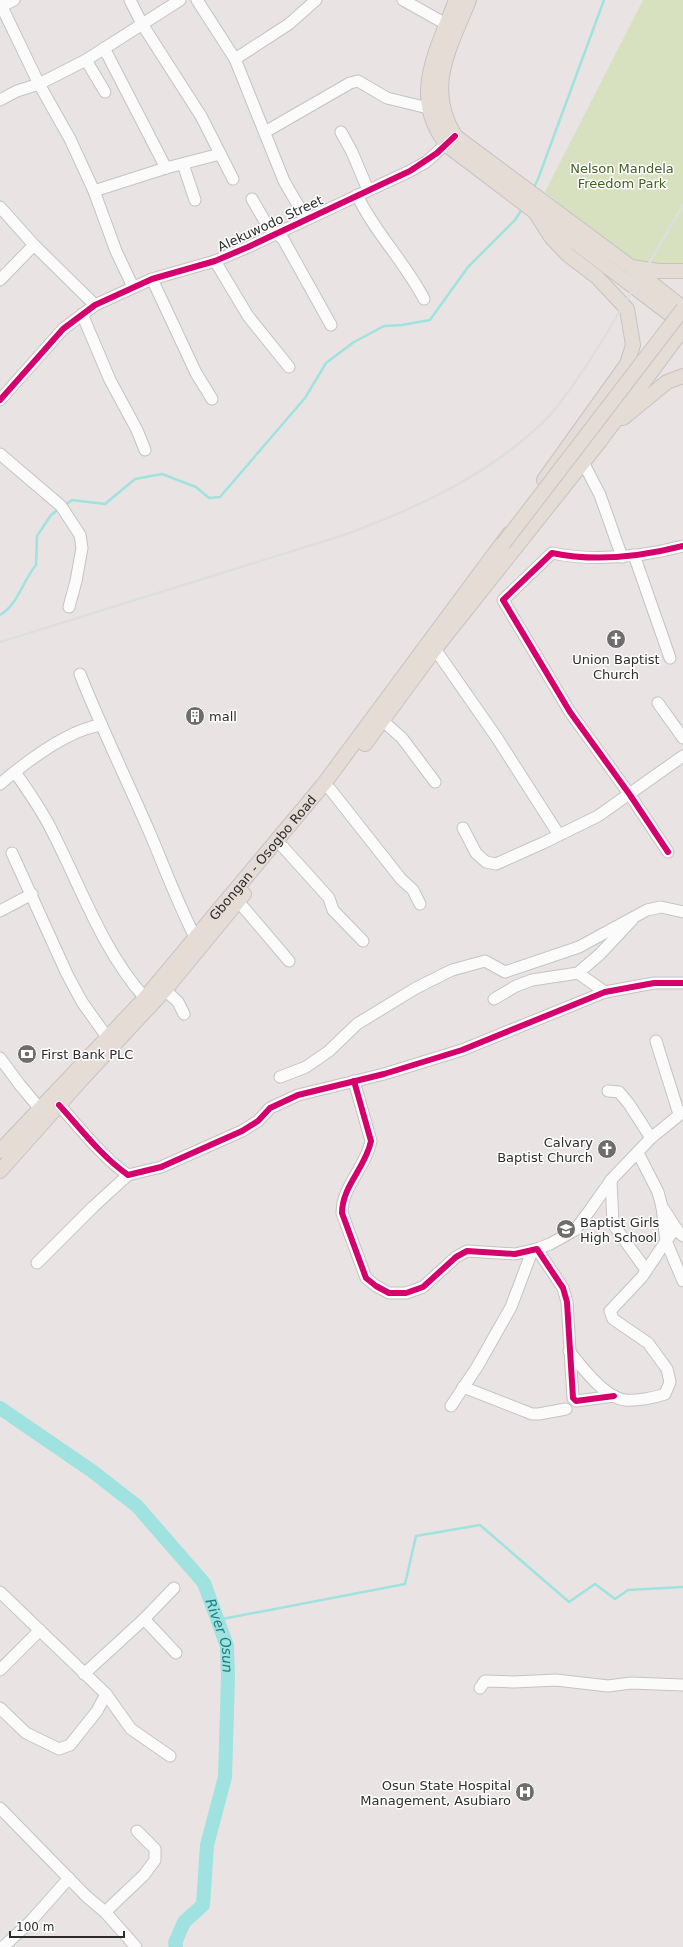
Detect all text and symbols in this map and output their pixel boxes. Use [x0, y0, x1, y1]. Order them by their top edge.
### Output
park label: Nelson Mandela Freedom Park [570, 161, 674, 191]
street label: Alekuwodo Street [215, 193, 325, 254]
church icon: Union Baptist Church [605, 628, 627, 650]
place label: Union Baptist Church [572, 652, 660, 682]
building icon: mall [184, 705, 206, 727]
place label: mall [209, 709, 237, 724]
street label: Gbongan - Osogbo Road [206, 792, 319, 923]
bank icon: First Bank PLC [16, 1043, 38, 1065]
place label: First Bank PLC [41, 1047, 133, 1062]
place label: Calvary Baptist Church [497, 1135, 593, 1165]
church icon: Calvary Baptist Church [596, 1138, 618, 1160]
place label: Baptist Girls High School [580, 1215, 659, 1245]
school or university icon: Baptist Girls High School [555, 1218, 577, 1240]
water label: River Osun [202, 1596, 236, 1673]
place label: Osun State Hospital Management, Asubiaro [360, 1778, 511, 1808]
hospital icon: Osun State Hospital Management, Asubiaro [514, 1781, 536, 1803]
scale bar [10, 1913, 124, 1939]
text: 100 m [16, 1920, 54, 1934]

